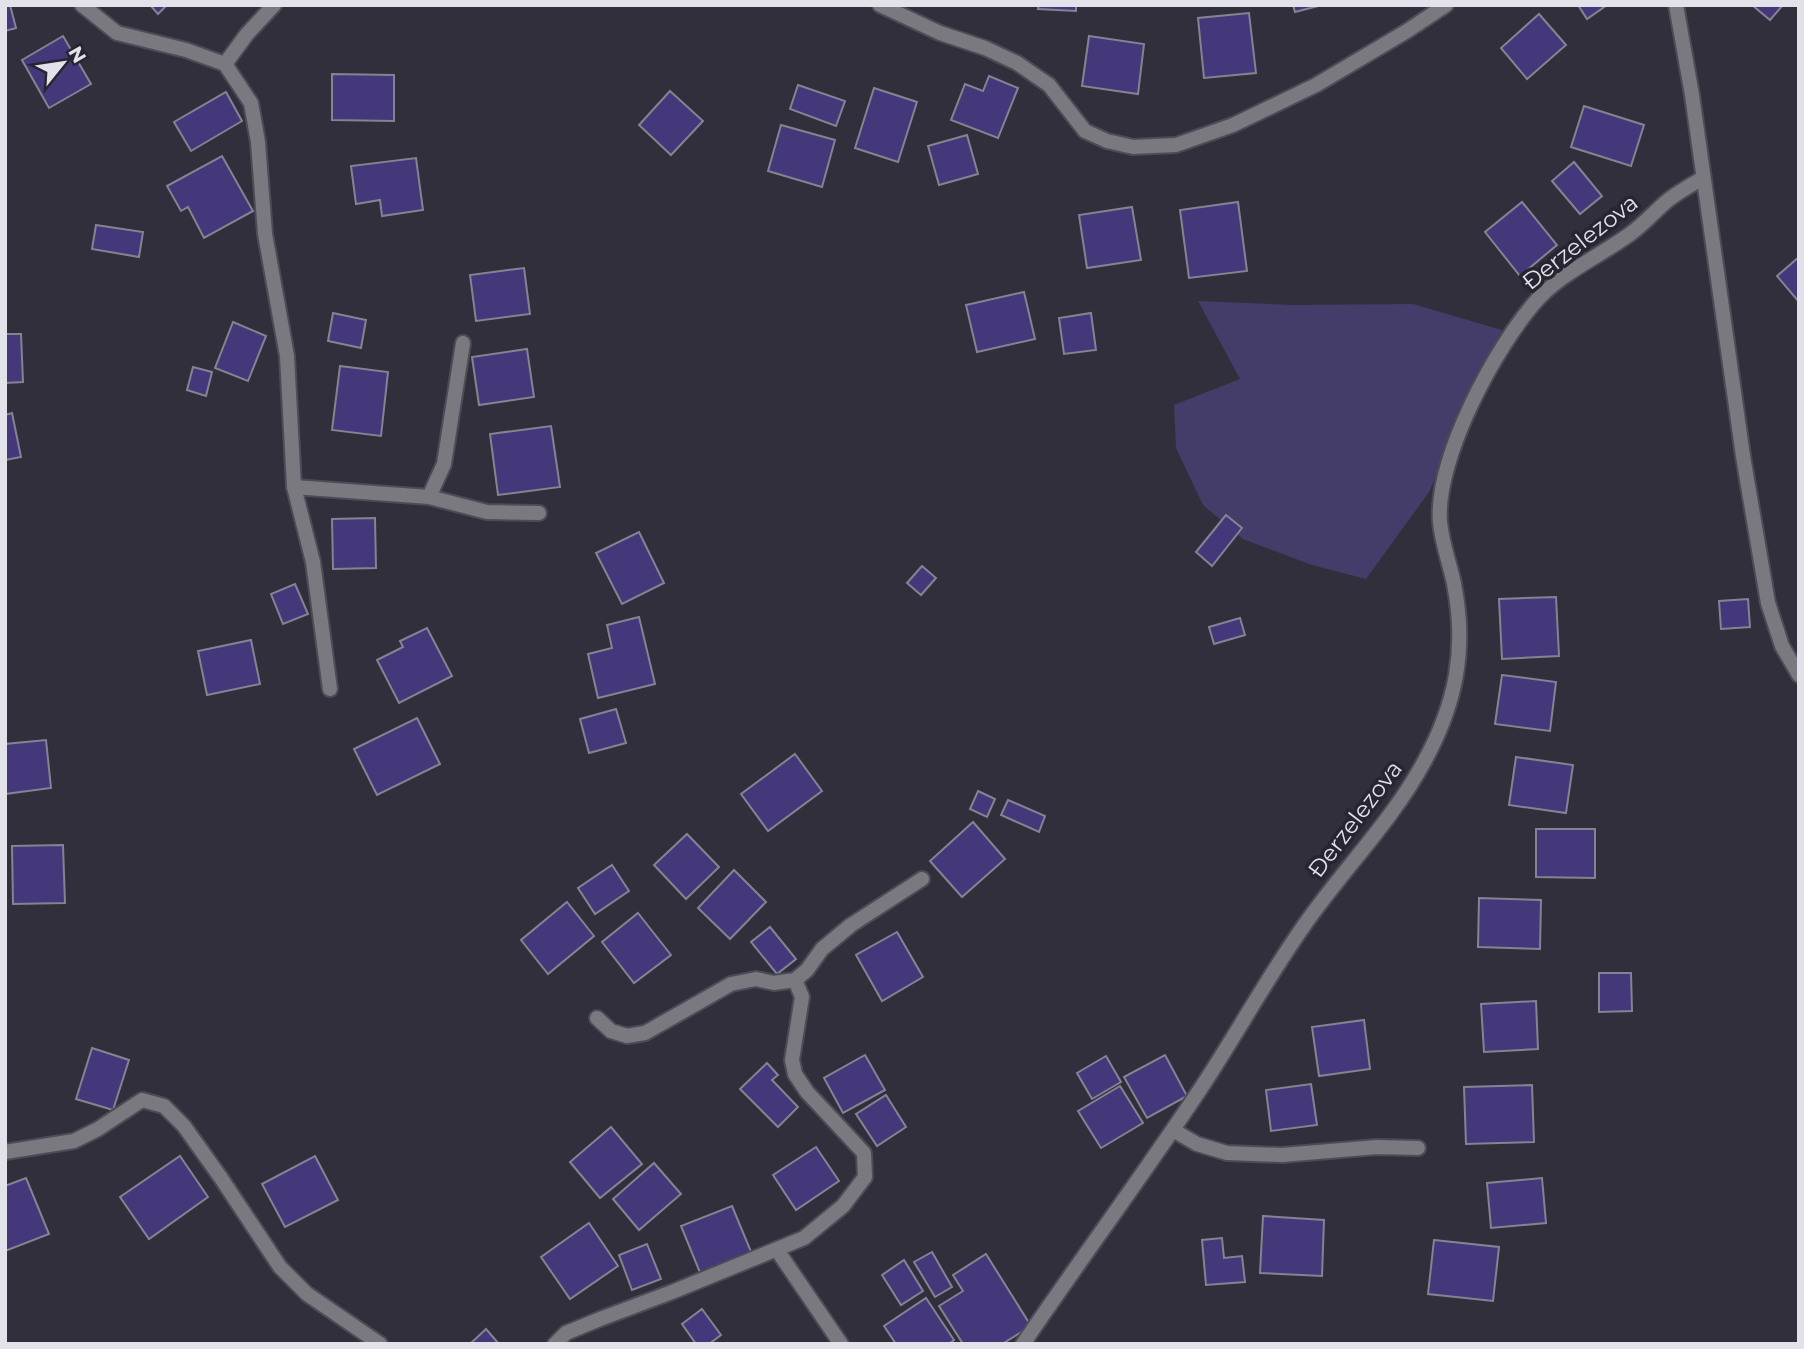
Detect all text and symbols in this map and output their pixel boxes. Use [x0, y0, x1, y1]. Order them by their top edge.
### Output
north arrow [28, 28, 98, 98]
text: N [63, 42, 91, 67]
street label: Đerzelezova [1517, 188, 1643, 296]
street label: Đerzelezova [1302, 755, 1408, 883]

